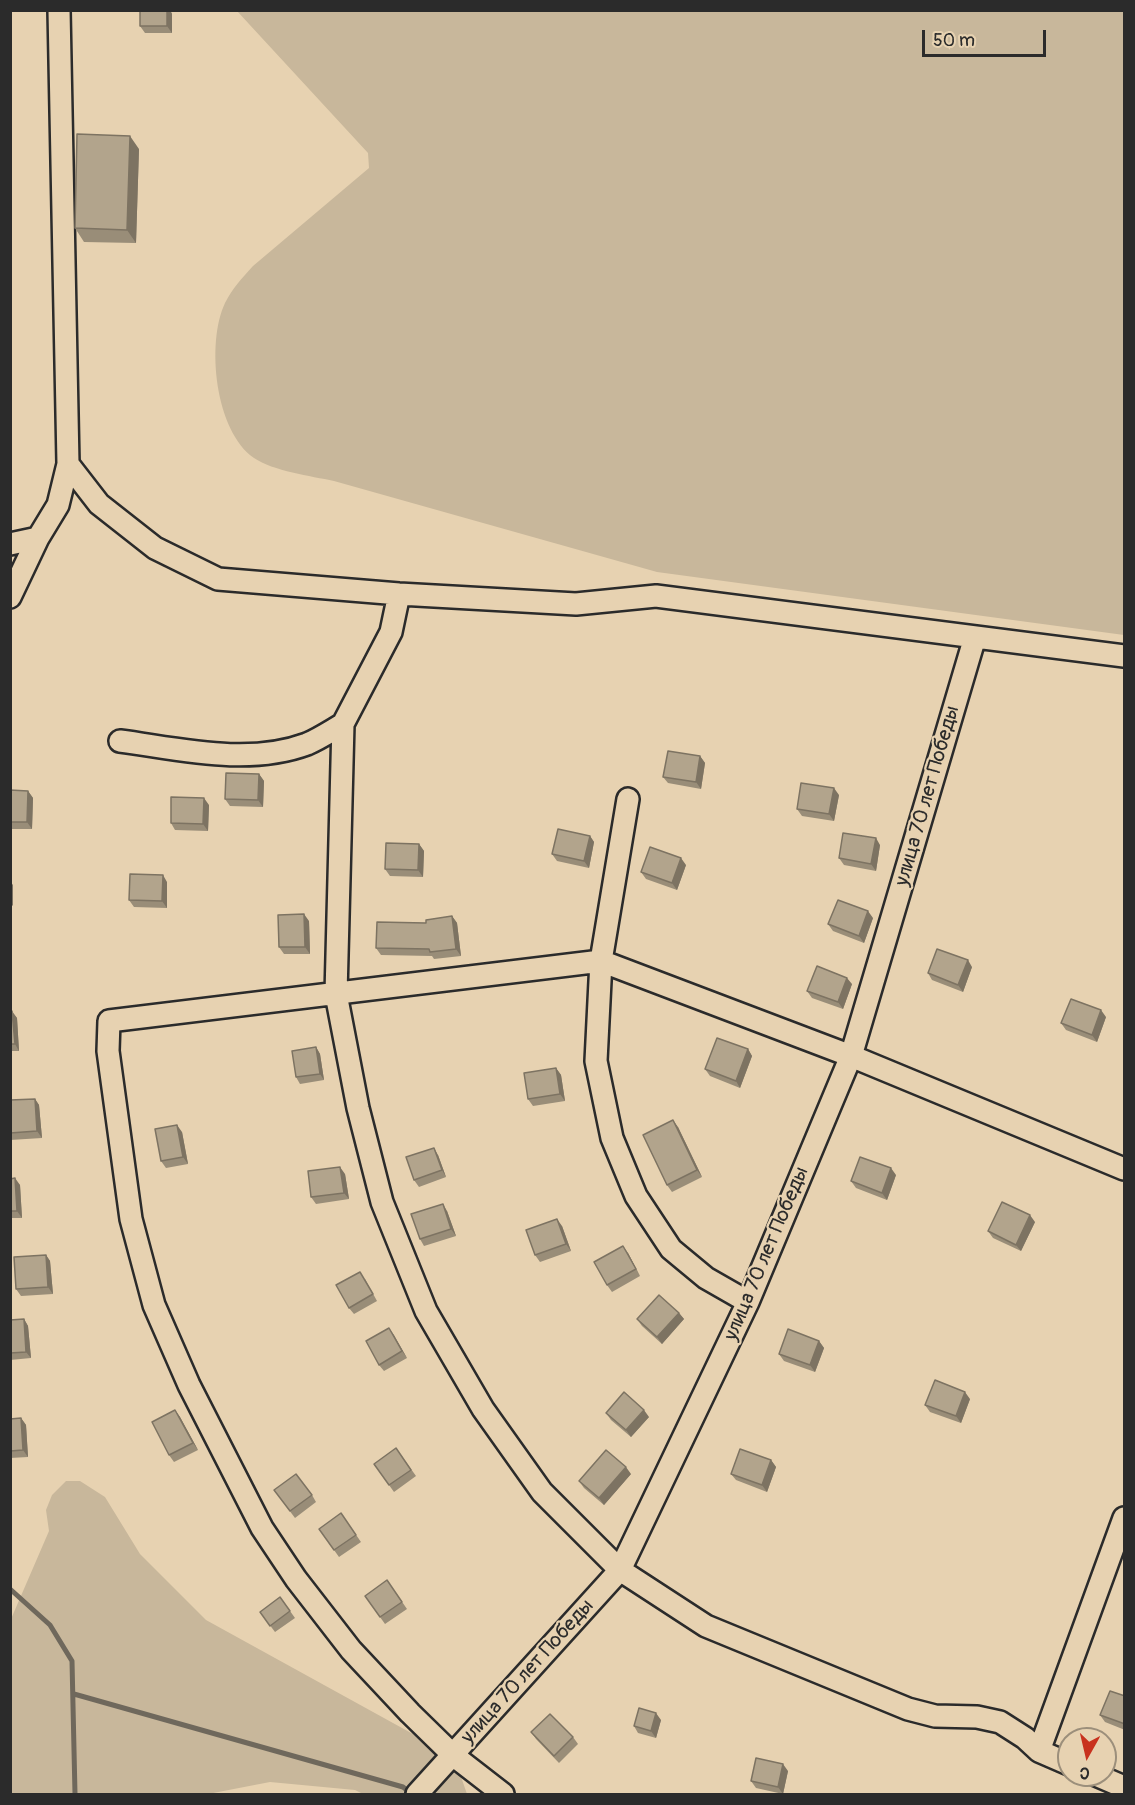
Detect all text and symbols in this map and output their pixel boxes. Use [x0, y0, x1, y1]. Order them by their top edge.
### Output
scale bar [925, 18, 1050, 56]
text: 50 m [933, 29, 975, 52]
street label: улица 70 лет Победы [891, 703, 965, 889]
street label: улица 70 лет Победы [720, 1164, 814, 1344]
street label: улица 70 лет Победы [457, 1595, 599, 1749]
north arrow [1057, 1727, 1117, 1787]
text: С [1078, 1762, 1091, 1783]

